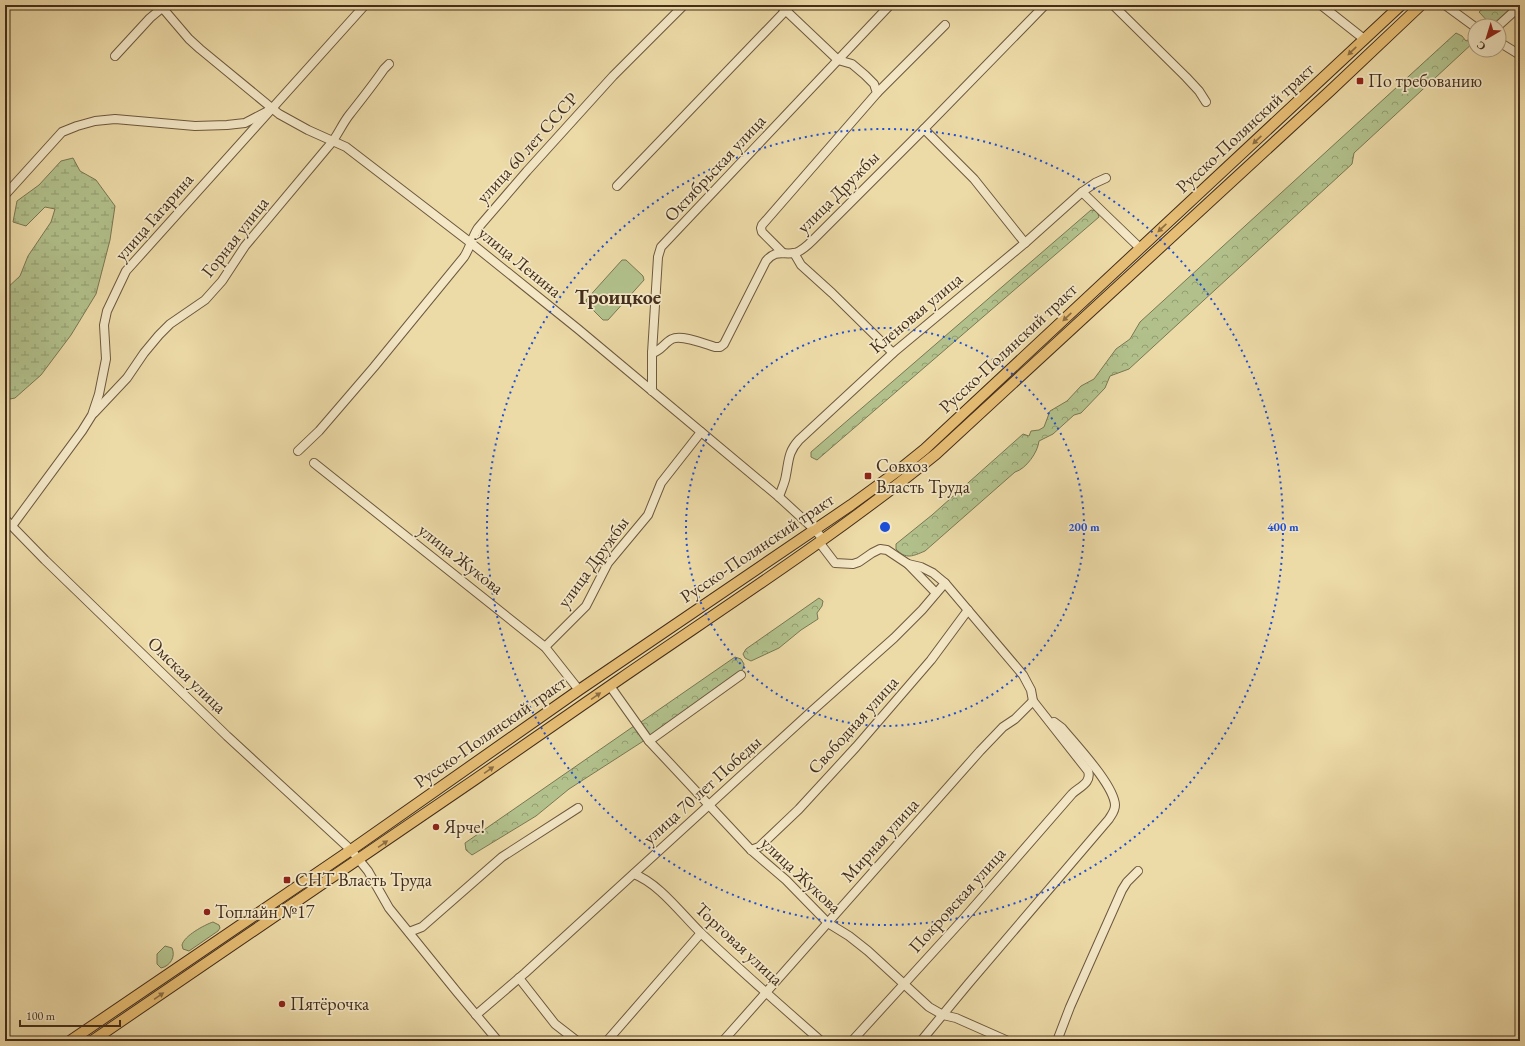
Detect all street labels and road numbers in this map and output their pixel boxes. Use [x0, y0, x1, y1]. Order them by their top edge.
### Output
street label: Русско-Полянский тракт [1171, 57, 1319, 198]
street label: улица 60 лет СССР [471, 87, 583, 208]
street label: Октябрьская улица [659, 109, 771, 226]
street label: улица Дружбы [792, 146, 884, 238]
street label: улица Гагарина [109, 167, 199, 265]
street label: Горная улица [196, 191, 274, 282]
street label: улица Ленина [474, 221, 567, 303]
street label: Кленовая улица [864, 267, 967, 358]
street label: Русско-Полянский тракт [934, 277, 1082, 418]
street label: Русско-Полянский тракт [675, 487, 839, 608]
street label: улица Дружбы [552, 512, 633, 612]
street label: улица Жукова [414, 518, 509, 600]
street label: Омская улица [143, 631, 232, 719]
street label: Русско-Полянский тракт [409, 670, 571, 793]
street label: Свободная улица [802, 670, 903, 779]
street label: улица 70 лет Победы [638, 730, 766, 849]
street label: Мирная улица [836, 792, 924, 886]
street label: улица Жукова [756, 831, 847, 919]
street label: Покровская улица [903, 841, 1011, 957]
street label: Торговая улица [690, 897, 789, 991]

